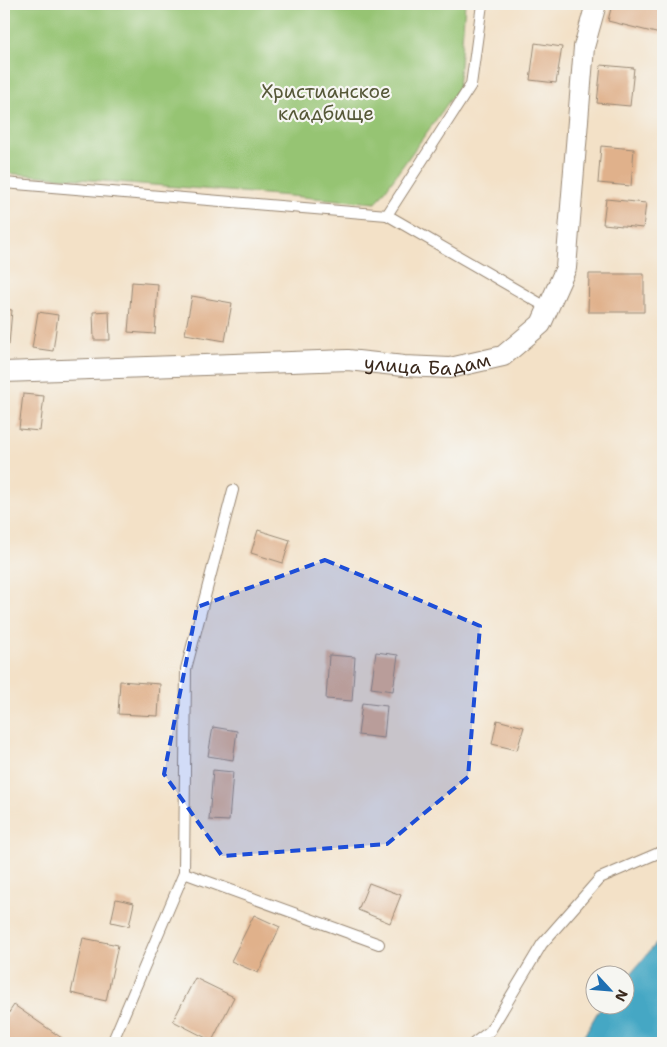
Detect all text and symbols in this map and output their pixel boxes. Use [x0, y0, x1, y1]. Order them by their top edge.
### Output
park label: Христианское кладбище [261, 79, 391, 126]
street label: улица Бадам [363, 347, 493, 381]
north arrow [584, 964, 634, 1014]
text: N [611, 987, 632, 1005]

